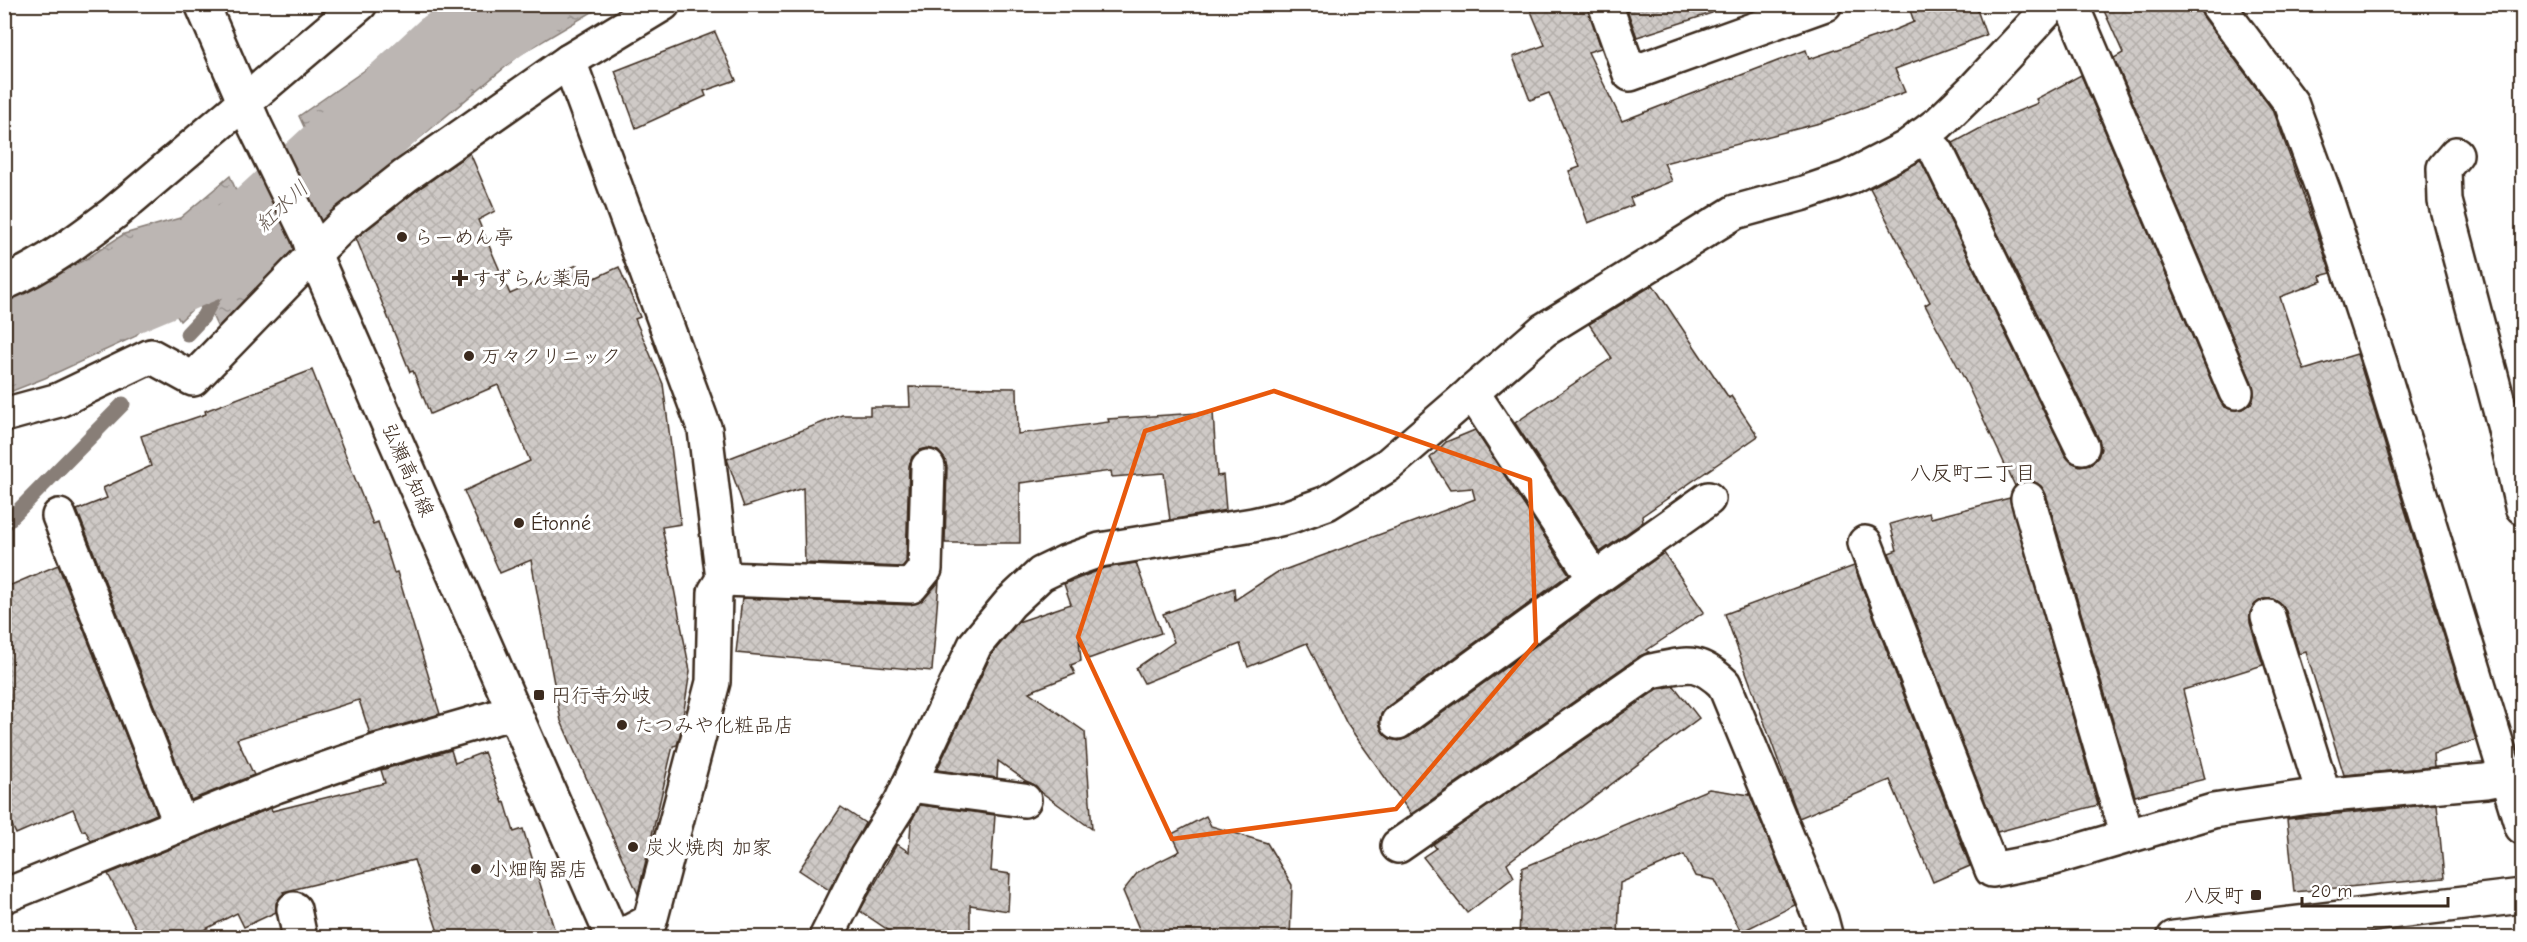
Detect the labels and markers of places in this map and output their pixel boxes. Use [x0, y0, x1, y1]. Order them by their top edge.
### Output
place label: らーめん亭 [414, 226, 514, 249]
marker: らーめん亭 [395, 230, 409, 244]
place label: すずらん薬局 [472, 267, 592, 290]
marker: すずらん薬局 [453, 271, 467, 285]
place label: 万々クリニック [481, 345, 621, 368]
marker: 万々クリニック [462, 349, 476, 363]
place label: Étonné [531, 512, 591, 535]
marker: Étonné [512, 516, 526, 530]
place label: 円行寺分岐 [551, 684, 651, 707]
marker: 円行寺分岐 [532, 688, 546, 702]
place label: たつみや化粧品店 [634, 714, 794, 737]
marker: たつみや化粧品店 [615, 718, 629, 732]
place label: 炭火焼肉 加家 [645, 836, 772, 859]
marker: 炭火焼肉 加家 [626, 840, 640, 854]
place label: 小畑陶器店 [488, 858, 588, 881]
marker: 小畑陶器店 [469, 862, 483, 876]
place label: 八反町 [2184, 884, 2244, 907]
marker: 八反町 [2249, 888, 2263, 902]

